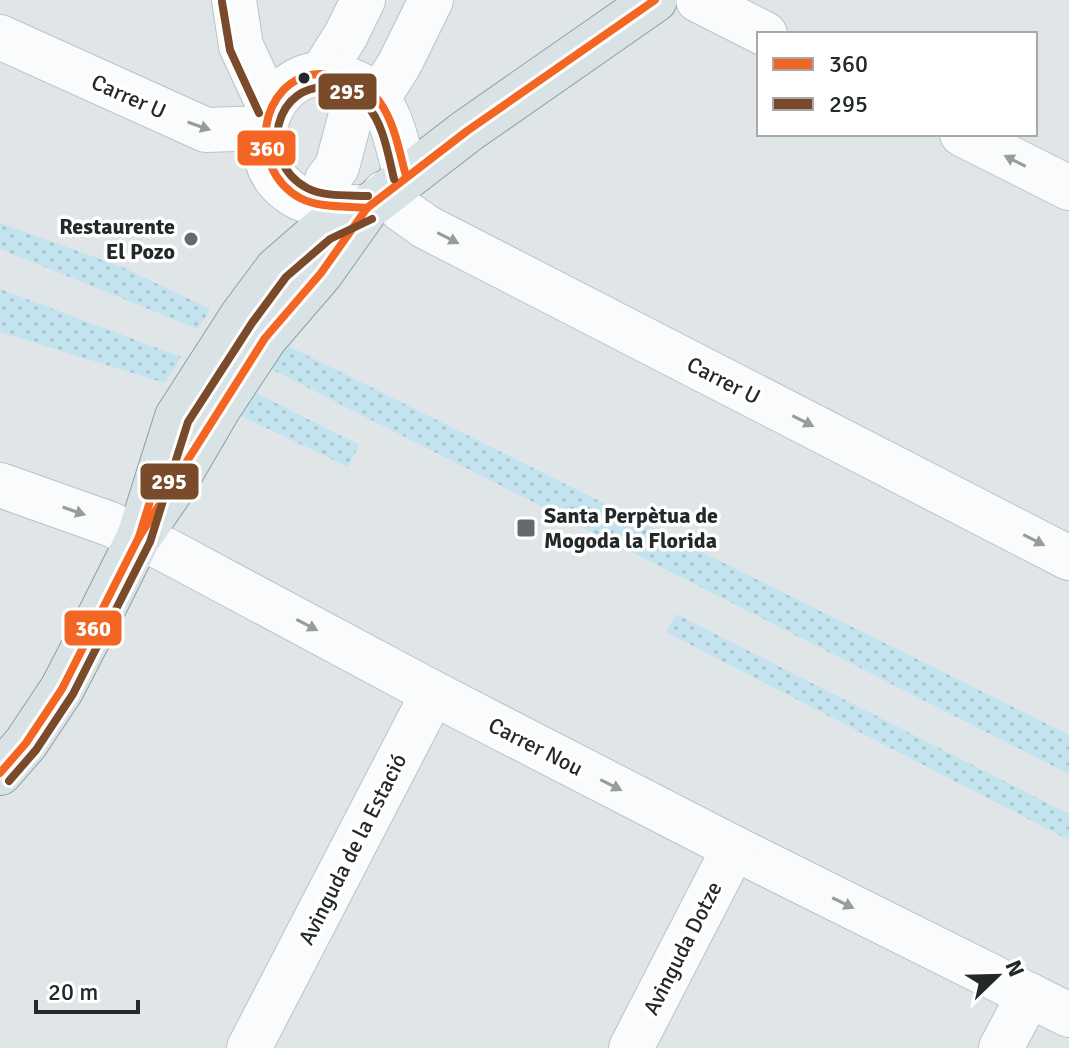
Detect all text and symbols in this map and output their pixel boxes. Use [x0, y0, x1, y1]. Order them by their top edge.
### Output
legend [757, 32, 1037, 136]
text: 360 [829, 49, 868, 79]
street label: Carrer U [87, 68, 170, 125]
unlabelled marker [296, 70, 312, 86]
line badge: 295 [317, 72, 378, 111]
text: 295 [329, 78, 365, 105]
text: 295 [829, 89, 868, 119]
one-way arrow [187, 120, 211, 132]
line badge: 360 [236, 129, 297, 167]
text: 360 [249, 135, 285, 162]
one-way arrow [1004, 155, 1027, 168]
place label: Restaurente El Pozo [59, 213, 175, 265]
marker: Restaurente El Pozo [182, 230, 200, 248]
one-way arrow [436, 231, 459, 244]
street label: Carrer U [683, 351, 765, 410]
one-way arrow [792, 414, 815, 427]
line badge: 295 [139, 462, 200, 501]
text: 295 [151, 468, 187, 495]
place label: Santa Perpètua de Mogoda la Florida [544, 502, 718, 554]
one-way arrow [62, 505, 86, 517]
marker: Santa Perpètua de Mogoda la Florida [515, 517, 537, 539]
one-way arrow [1023, 533, 1046, 546]
line badge: 360 [63, 609, 123, 647]
text: 360 [75, 615, 111, 642]
one-way arrow [295, 618, 318, 632]
street label: Carrer Nou [484, 711, 588, 782]
street label: Avinguda de la Estació [293, 749, 412, 949]
one-way arrow [600, 778, 623, 792]
street label: Avinguda Dotze [637, 877, 728, 1019]
one-way arrow [832, 896, 855, 909]
north arrow [957, 936, 1037, 1016]
text: N [1000, 956, 1030, 981]
scale bar [36, 964, 138, 1014]
text: 20 m [48, 977, 98, 1007]

